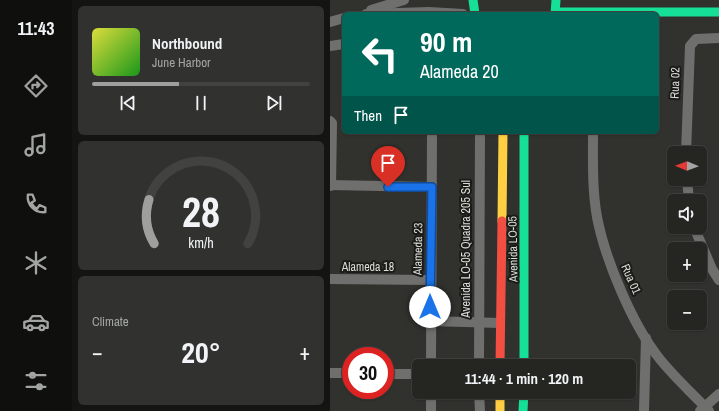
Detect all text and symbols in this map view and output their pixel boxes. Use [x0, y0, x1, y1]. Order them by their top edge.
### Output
text: 11:43 [18, 16, 54, 41]
text: 90 m [420, 23, 472, 61]
icon: left [354, 28, 406, 80]
text: Northbound [152, 33, 222, 54]
text: June Harbor [152, 54, 211, 71]
text: Alameda 20 [420, 59, 499, 84]
street label: Rua 02 [666, 67, 684, 99]
icon: directions [22, 72, 50, 100]
icon: previous [117, 92, 139, 114]
icon: pause [190, 92, 212, 114]
icon: next [263, 92, 285, 114]
icon: arrive [390, 104, 412, 126]
text: Then [354, 105, 382, 126]
icon: music [22, 131, 50, 159]
pin [371, 146, 405, 187]
north arrow [667, 146, 707, 186]
map controls [667, 146, 707, 330]
icon: arrive [377, 152, 399, 174]
street label: Avenida LO-05 Quadra 205 Sul [458, 180, 474, 319]
text: 28 [182, 183, 220, 239]
icon: phone [22, 190, 50, 218]
button: sound [667, 194, 707, 234]
street label: Avenida LO-05 [504, 215, 522, 283]
street label: Alameda 23 [410, 223, 426, 276]
text: km/h [188, 232, 214, 251]
button: + [667, 242, 707, 282]
icon: climate [22, 249, 50, 277]
street label: Alameda 18 [341, 259, 394, 275]
street label: Rua 01 [617, 261, 645, 297]
position arrow [409, 286, 451, 328]
button: − [667, 290, 707, 330]
icon: car [22, 308, 50, 336]
text: Climate [92, 313, 129, 330]
text: 20° [181, 332, 221, 372]
text: − [92, 337, 103, 367]
text: + [299, 337, 310, 367]
speed limit sign: 30 [342, 347, 394, 399]
icon: filters [22, 367, 50, 395]
text: 11:44 · 1 min · 120 m [465, 368, 583, 389]

